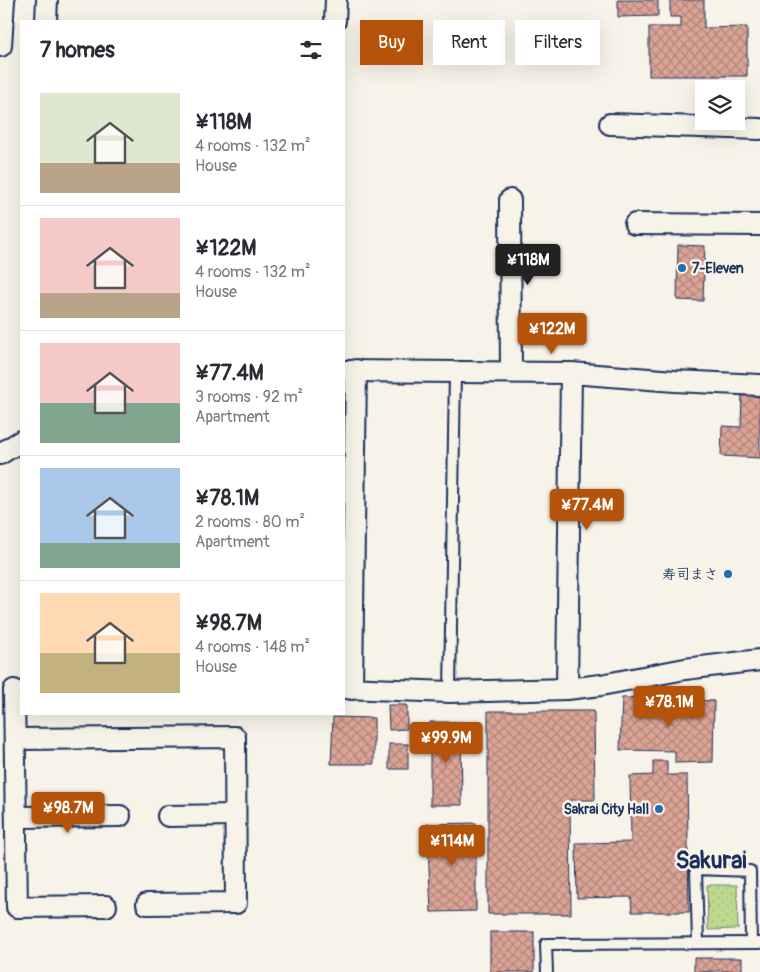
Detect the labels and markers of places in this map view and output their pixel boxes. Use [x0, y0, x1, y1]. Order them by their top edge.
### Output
pin: ¥118M [493, 244, 563, 286]
place label: 7-Eleven [692, 260, 744, 277]
marker: 7-Eleven [676, 262, 688, 274]
pin: ¥122M [517, 312, 587, 355]
pin: ¥77.4M [546, 488, 628, 531]
place label: 寿司まさ [662, 566, 718, 583]
marker: 寿司まさ [722, 568, 734, 580]
pin: ¥78.1M [628, 686, 710, 728]
pin: ¥99.9M [405, 722, 487, 764]
pin: ¥98.7M [27, 792, 109, 834]
place label: Sakrai City Hall [564, 801, 649, 818]
marker: Sakrai City Hall [653, 803, 665, 815]
pin: ¥114M [417, 824, 487, 867]

